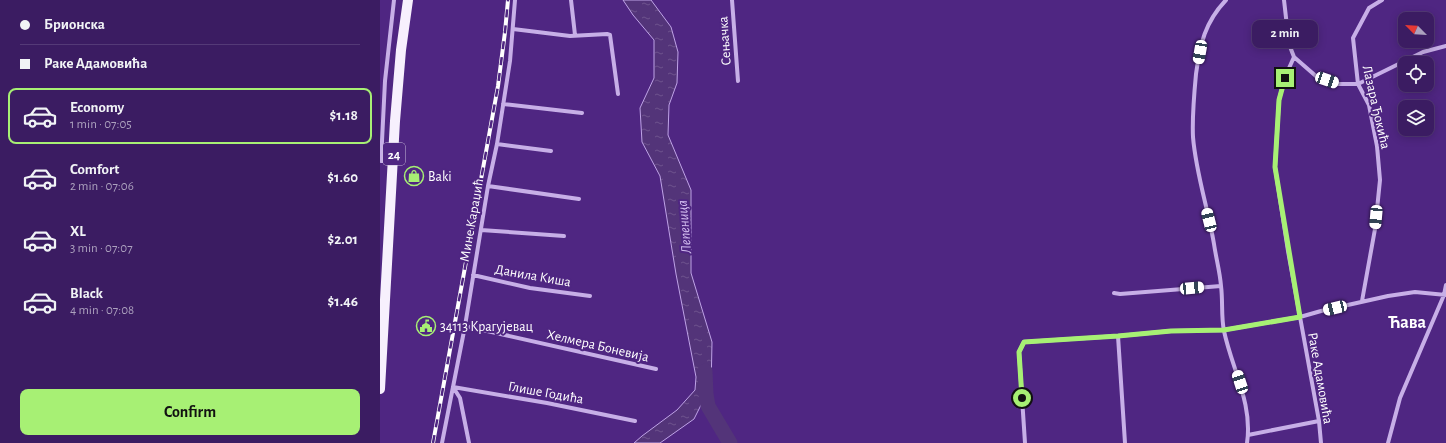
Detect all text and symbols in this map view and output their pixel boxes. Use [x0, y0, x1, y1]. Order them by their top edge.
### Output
north arrow [1398, 12, 1434, 48]
map controls [1398, 12, 1434, 136]
street label: Сењачка [716, 15, 734, 66]
text: Брионска [44, 17, 105, 32]
callout: 2 min [1252, 20, 1318, 48]
text: 2 min [1271, 27, 1299, 40]
car [1192, 39, 1208, 65]
text: Раке Адамовића [44, 56, 147, 71]
button: locate [1398, 56, 1434, 92]
street label: Лазара Ђокића [1360, 64, 1393, 151]
route end [1276, 69, 1294, 87]
car [1314, 70, 1340, 90]
icon: car [22, 98, 58, 134]
text: Economy [70, 100, 124, 115]
button: layers [1398, 100, 1434, 136]
text: $1.18 [330, 108, 358, 123]
text: 1 min · 07:05 [70, 118, 132, 131]
road number: 24 [383, 143, 405, 165]
icon: car [22, 160, 58, 196]
text: Comfort [70, 162, 119, 177]
shop icon: Baki [403, 165, 425, 187]
text: $1.60 [327, 170, 358, 185]
place label: Baki [428, 170, 452, 184]
street label: Мине Караџић [458, 177, 486, 263]
text: 2 min · 07:06 [70, 180, 134, 193]
water label: Лепеница [675, 199, 694, 255]
car [1369, 205, 1383, 229]
car [1200, 207, 1218, 233]
icon: car [22, 222, 58, 258]
text: XL [70, 224, 86, 239]
text: $2.01 [328, 232, 358, 247]
text: 3 min · 07:07 [70, 242, 133, 255]
street label: Данила Киша [494, 262, 573, 290]
car [1180, 281, 1204, 295]
icon: car [22, 284, 58, 320]
text: Black [70, 286, 103, 301]
text: $1.46 [328, 294, 358, 309]
car [1322, 299, 1348, 317]
text: 4 min · 07:08 [70, 304, 134, 317]
district label: Ћава [1388, 314, 1426, 332]
public building icon: 34113 Крагујевац [415, 315, 437, 337]
place label: 34113 Крагујевац [440, 320, 533, 334]
street label: Хелмера Боневија [545, 327, 651, 365]
street label: Раке Адамовића [1305, 331, 1335, 426]
car [1231, 369, 1249, 395]
street label: Глише Годића [507, 379, 585, 407]
button: Confirm [20, 389, 360, 435]
route start [1013, 389, 1031, 407]

